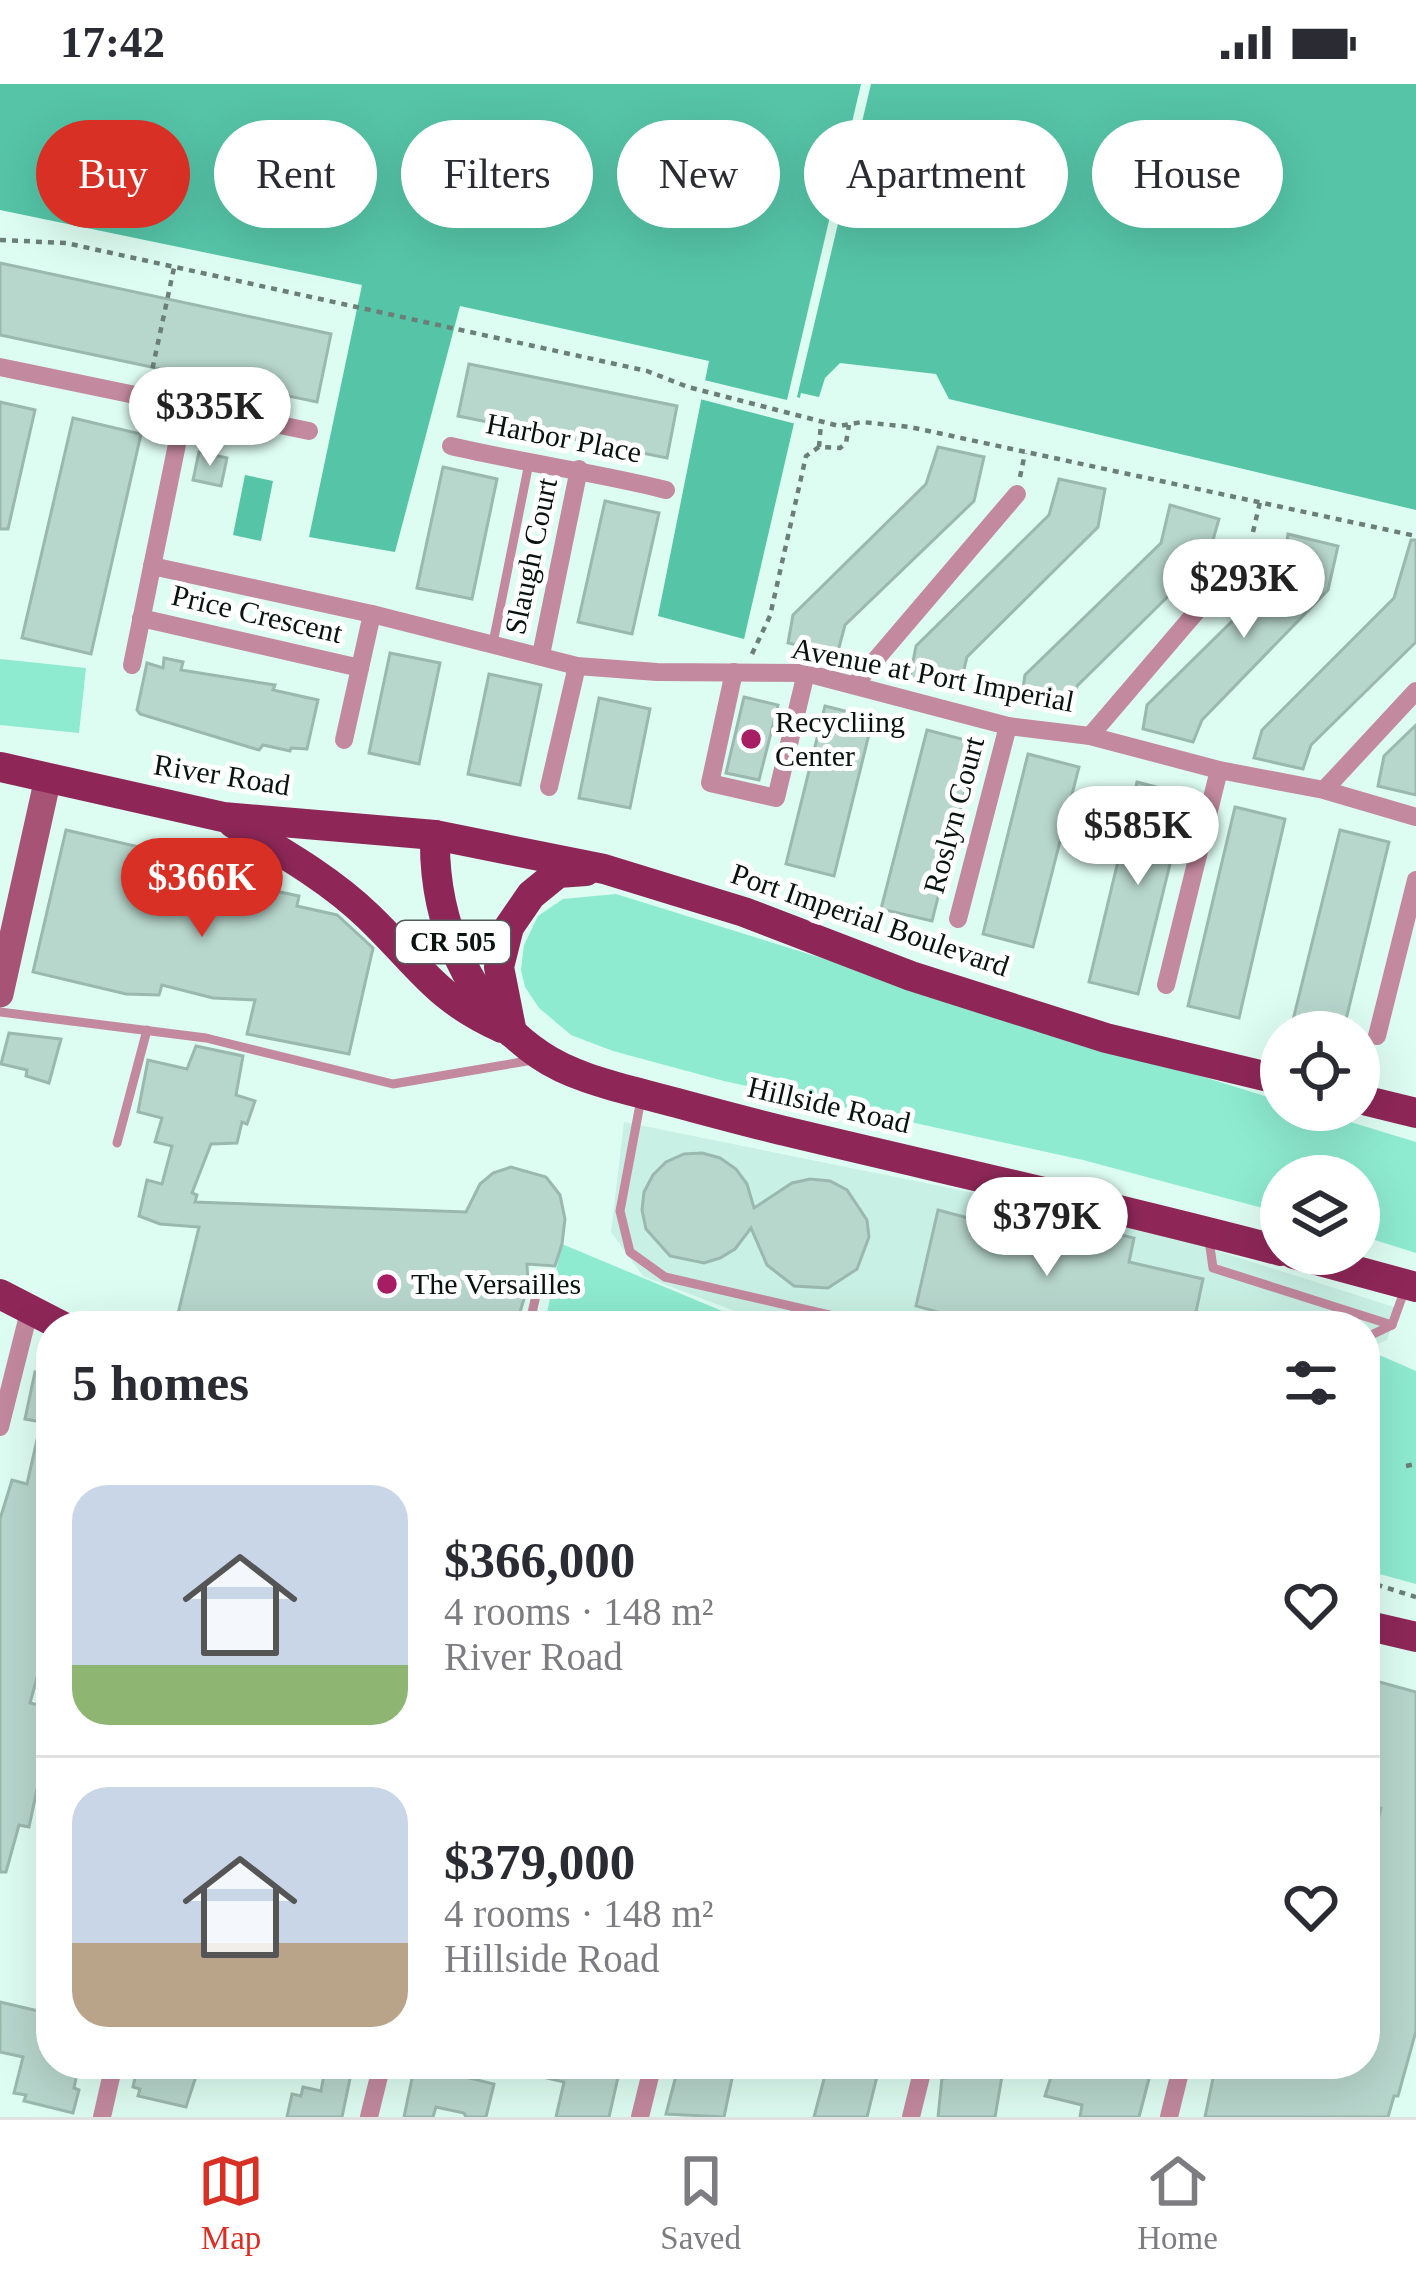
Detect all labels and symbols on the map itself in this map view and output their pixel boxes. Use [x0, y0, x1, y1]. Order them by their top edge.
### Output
pin: $335K [126, 367, 294, 469]
street label: Harbor Place [484, 406, 645, 469]
street label: Slaugh Court [498, 474, 563, 637]
pin: $293K [1160, 539, 1328, 641]
street label: Price Crescent [169, 578, 346, 649]
street label: Avenue at Port Imperial [789, 631, 1077, 718]
place label: Recycliing Center [775, 705, 905, 772]
marker: Recycliing Center [738, 726, 764, 752]
street label: Roslyn Court [917, 732, 990, 897]
street label: River Road [152, 747, 293, 802]
pin: $585K [1054, 786, 1222, 888]
pin: $366K [118, 838, 286, 940]
street label: Port Imperial Boulevard [727, 856, 1013, 983]
road number: CR 505 [396, 921, 510, 963]
street label: Hillside Road [745, 1070, 914, 1139]
pin: $379K [963, 1177, 1131, 1279]
place label: The Versailles [411, 1267, 581, 1300]
marker: The Versailles [374, 1271, 400, 1297]

